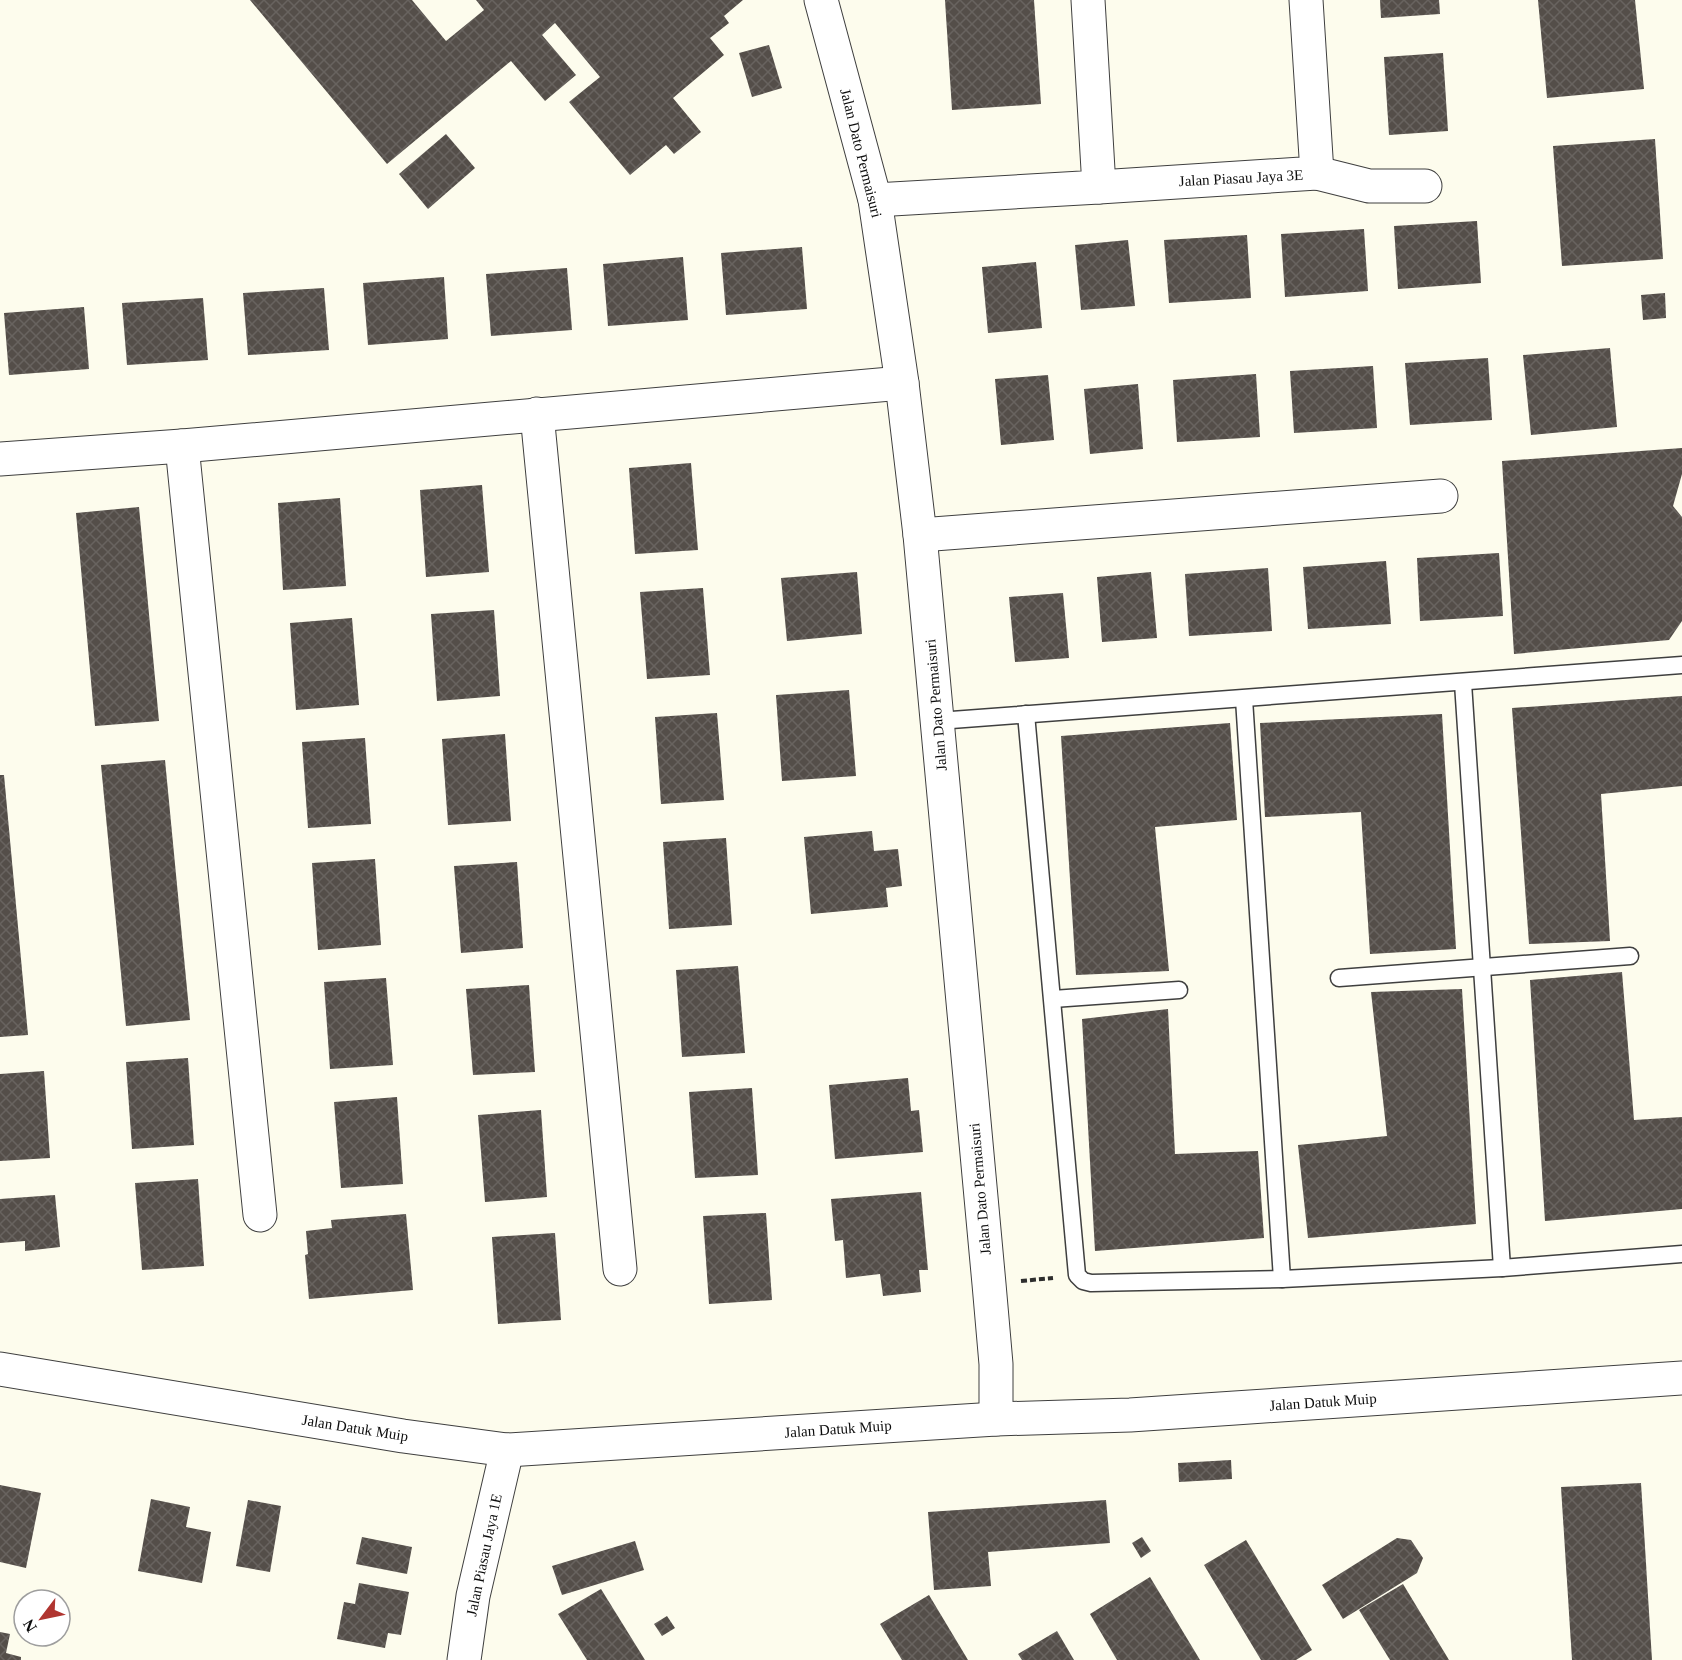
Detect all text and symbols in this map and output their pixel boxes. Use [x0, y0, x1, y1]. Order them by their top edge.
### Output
street label: Jalan Dato Permaisuri [837, 87, 885, 219]
street label: Jalan Piasau Jaya 3E [1178, 167, 1304, 189]
street label: Jalan Dato Permaisuri [922, 638, 950, 772]
street label: Jalan Dato Permaisuri [966, 1122, 994, 1256]
street label: Jalan Datuk Muip [1269, 1390, 1377, 1414]
street label: Jalan Datuk Muip [301, 1412, 409, 1444]
street label: Jalan Datuk Muip [784, 1417, 892, 1441]
street label: Jalan Piasau Jaya 1E [463, 1492, 505, 1618]
north arrow [12, 1588, 72, 1648]
text: N [19, 1616, 40, 1635]

